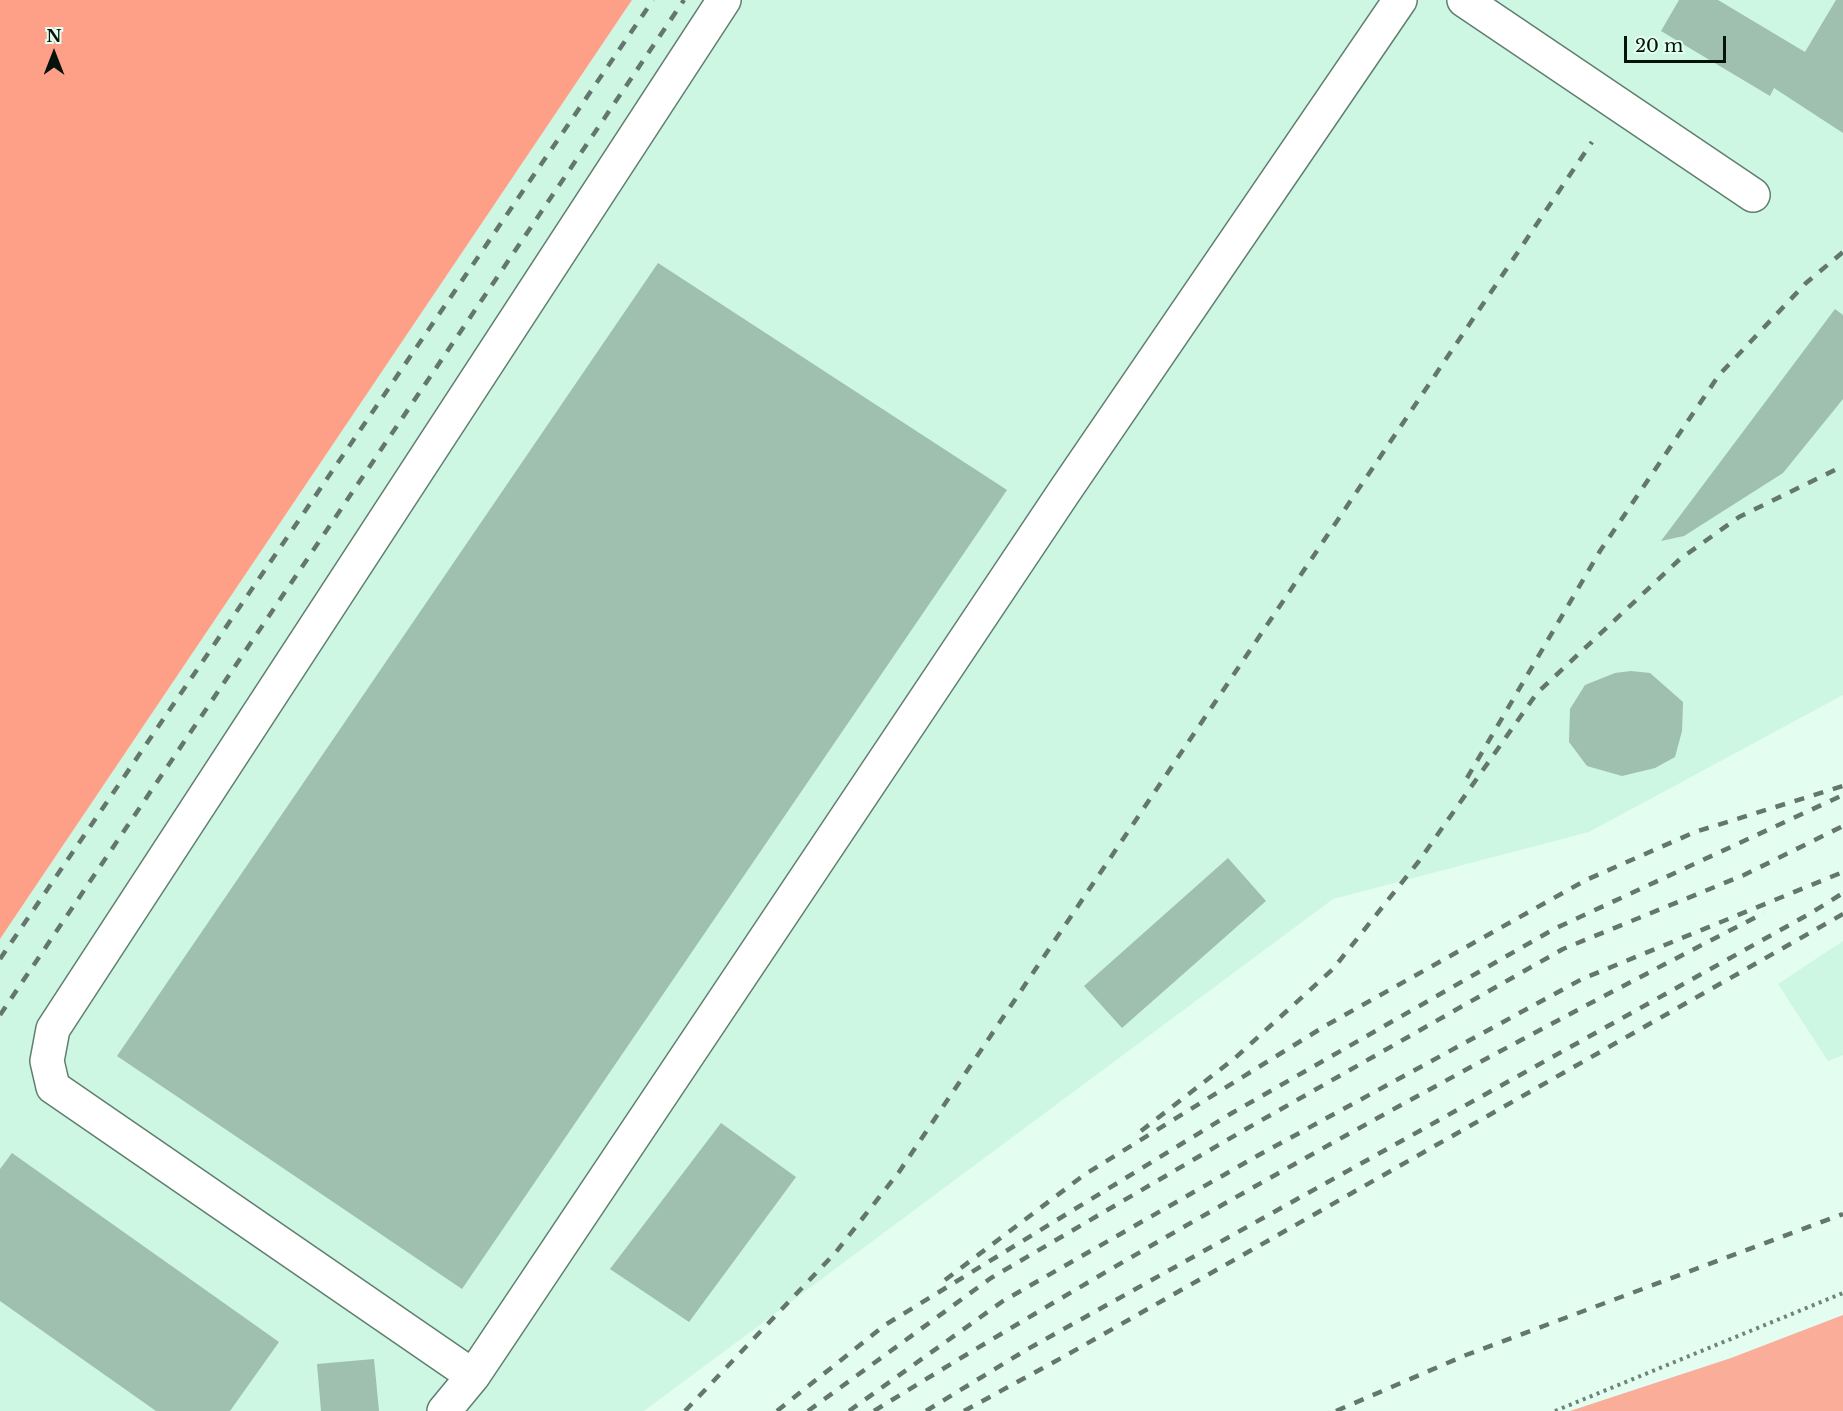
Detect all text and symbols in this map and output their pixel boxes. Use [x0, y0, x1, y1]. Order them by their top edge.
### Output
north arrow [24, 24, 84, 84]
scale bar [1627, 24, 1729, 62]
text: N [46, 26, 62, 46]
text: 20 m [1635, 35, 1683, 57]

